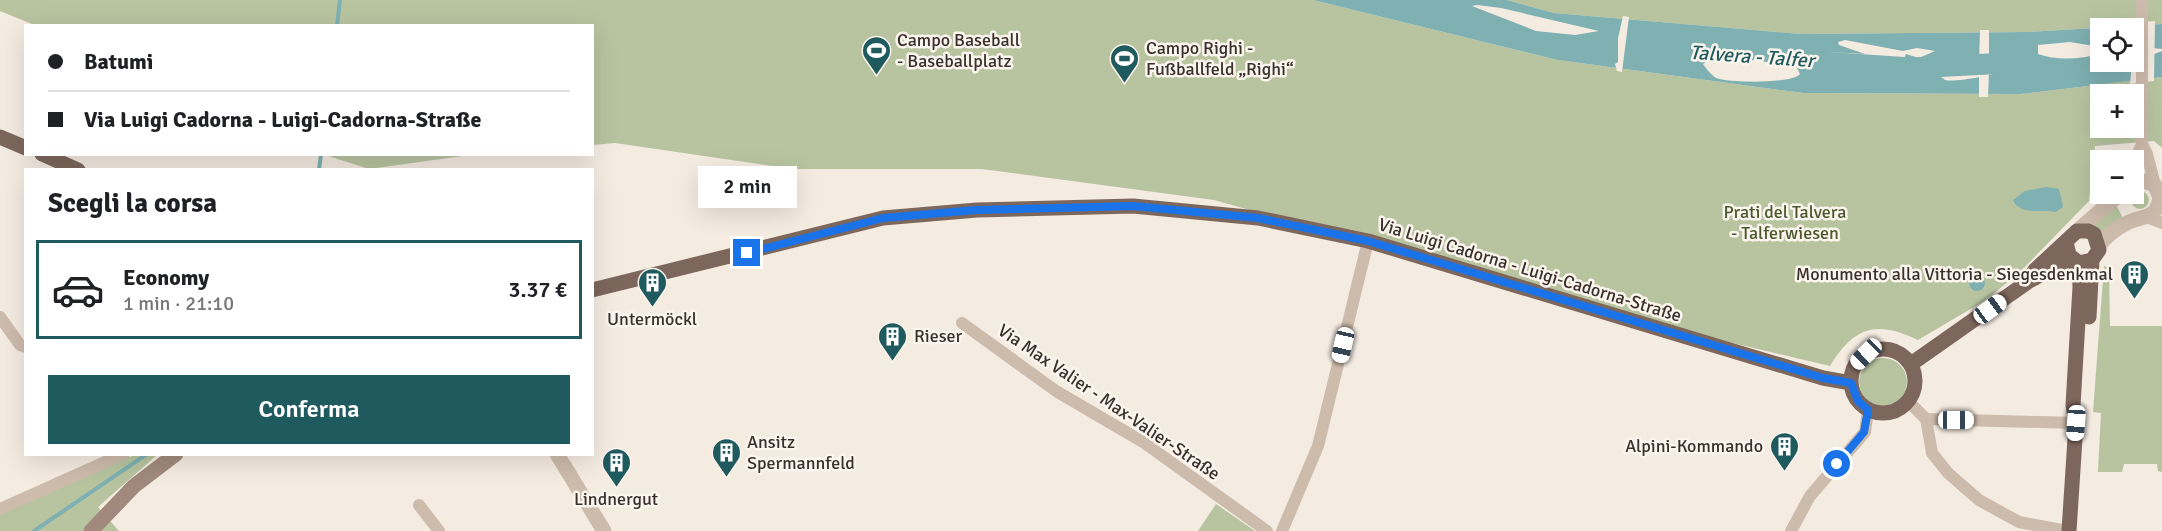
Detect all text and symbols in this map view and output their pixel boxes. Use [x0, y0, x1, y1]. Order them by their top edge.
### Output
map controls [2090, 18, 2144, 204]
button: locate [2090, 18, 2144, 72]
place label: Campo Baseball - Baseballplatz [897, 29, 1020, 72]
sports icon: Campo Baseball - Baseballplatz [860, 34, 892, 76]
place label: Campo Righi - Fußballfeld „Righi“ [1146, 37, 1294, 80]
water label: Talvera - Talfer [1689, 40, 1817, 73]
sports icon: Campo Righi - Fußballfeld „Righi“ [1109, 42, 1141, 84]
text: Batumi [84, 48, 153, 75]
button: + [2090, 84, 2144, 138]
text: Via Luigi Cadorna - Luigi-Cadorna-Straße [84, 106, 481, 133]
button: − [2090, 150, 2144, 204]
callout: 2 min [698, 166, 796, 208]
text: 2 min [724, 174, 771, 199]
text: Scegli la corsa [48, 187, 217, 220]
park label: Prati del Talvera - Talferwiesen [1724, 201, 1846, 244]
street label: Via Luigi Cadorna - Luigi-Cadorna-Straße [1376, 213, 1684, 327]
route end [733, 239, 760, 266]
building icon: Monumento alla Vittoria - Siegesdenkmal [2118, 258, 2150, 300]
icon: car [51, 263, 105, 317]
place label: Monumento alla Vittoria - Siegesdenkmal [1796, 263, 2113, 285]
text: Economy [123, 264, 209, 291]
building icon: Untermöckl [636, 266, 668, 308]
text: 3.37 € [509, 276, 567, 303]
text: 1 min · 21:10 [123, 291, 234, 316]
car [1970, 291, 2010, 327]
place label: Untermöckl [607, 308, 697, 330]
street label: Via Max Valier - Max-Valier-Straße [994, 319, 1224, 485]
building icon: Rieser [877, 320, 909, 362]
place label: Rieser [914, 325, 963, 347]
car [1330, 325, 1356, 365]
car [1847, 335, 1885, 373]
button: Conferma [48, 375, 570, 444]
car [2066, 404, 2086, 442]
car [1938, 411, 1974, 429]
building icon: Alpini-Kommando [1768, 430, 1800, 472]
place label: Ansitz Spermannfeld [747, 431, 855, 474]
place label: Alpini-Kommando [1625, 435, 1763, 457]
building icon: Ansitz Spermannfeld [710, 436, 742, 478]
building icon: Lindnergut [600, 446, 632, 488]
route start [1823, 450, 1850, 477]
place label: Lindnergut [574, 488, 658, 510]

